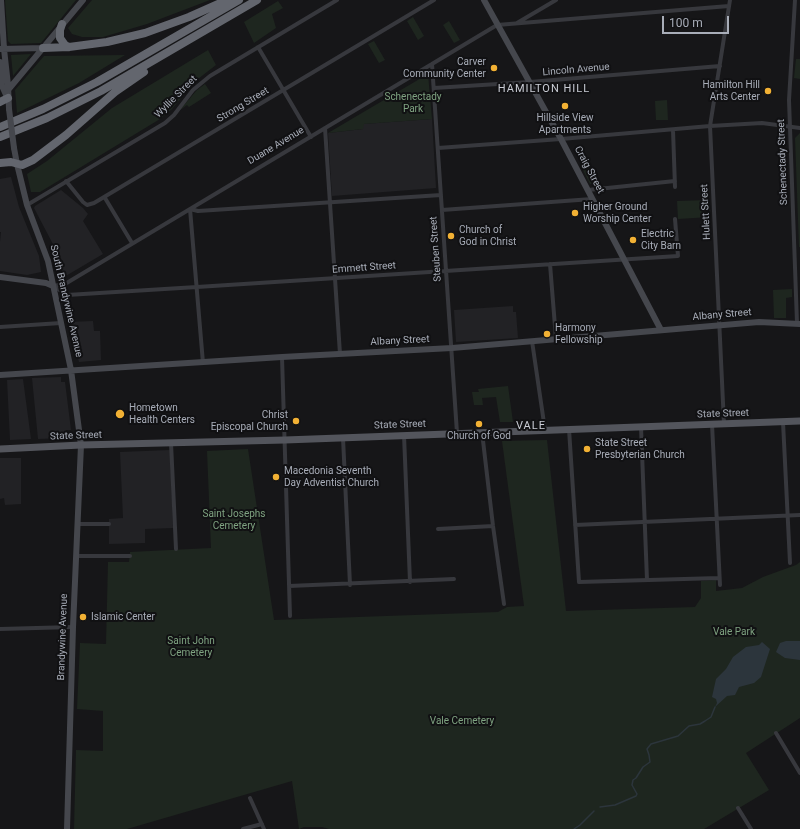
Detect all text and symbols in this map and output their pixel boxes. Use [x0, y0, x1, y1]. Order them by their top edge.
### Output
scale bar [664, 8, 731, 34]
text: 100 m [669, 16, 703, 30]
place label: Carver Community Center [403, 56, 486, 80]
street label: Lincoln Avenue [542, 61, 610, 79]
marker: Carver Community Center [489, 63, 499, 73]
street label: Wyllie Street [152, 73, 200, 121]
place label: Hamilton Hill Arts Center [702, 79, 760, 102]
district label: HAMILTON HILL [498, 82, 590, 96]
street label: Strong Street [215, 85, 271, 125]
marker: Hamilton Hill Arts Center [763, 86, 773, 96]
park label: Schenectady Park [384, 91, 442, 114]
marker: Hillside View Apartments [560, 101, 570, 111]
place label: Hillside View Apartments [536, 112, 594, 136]
street label: Schenectady Street [776, 119, 790, 205]
street label: Duane Avenue [246, 124, 306, 168]
street label: Craig Street [571, 144, 607, 196]
street label: Hulett Street [699, 184, 713, 240]
place label: Higher Ground Worship Center [583, 201, 651, 224]
marker: Higher Ground Worship Center [570, 208, 580, 218]
street label: Steuben Street [428, 216, 444, 282]
place label: Church of God in Christ [459, 224, 516, 248]
place label: Electric City Barn [641, 228, 681, 252]
marker: Church of God in Christ [446, 231, 456, 241]
marker: Electric City Barn [628, 235, 638, 245]
street label: South Brandywine Avenue [47, 244, 85, 358]
street label: Emmett Street [332, 260, 396, 276]
street label: Albany Street [692, 306, 752, 324]
place label: Harmony Fellowship [555, 322, 603, 346]
marker: Harmony Fellowship [542, 329, 552, 339]
street label: Albany Street [370, 333, 430, 349]
place label: Hometown Health Centers [129, 402, 195, 426]
street label: State Street [697, 407, 749, 421]
marker: Hometown Health Centers [114, 408, 126, 420]
place label: Christ Episcopal Church [211, 409, 288, 432]
marker: Christ Episcopal Church [291, 416, 301, 426]
street label: State Street [374, 418, 426, 432]
marker: Church of God [474, 419, 484, 429]
district label: VALE [516, 419, 546, 433]
street label: State Street [50, 429, 102, 443]
place label: Church of God [447, 430, 511, 442]
place label: State Street Presbyterian Church [595, 437, 685, 460]
marker: State Street Presbyterian Church [582, 444, 592, 454]
place label: Macedonia Seventh Day Adventist Church [284, 465, 379, 488]
marker: Macedonia Seventh Day Adventist Church [271, 472, 281, 482]
park label: Saint Josephs Cemetery [202, 508, 266, 532]
street label: Brandywine Avenue [55, 593, 71, 681]
place label: Islamic Center [91, 611, 155, 623]
marker: Islamic Center [78, 612, 88, 622]
park label: Vale Park [713, 626, 755, 638]
park label: Saint John Cemetery [167, 635, 215, 658]
park label: Vale Cemetery [430, 715, 494, 727]

